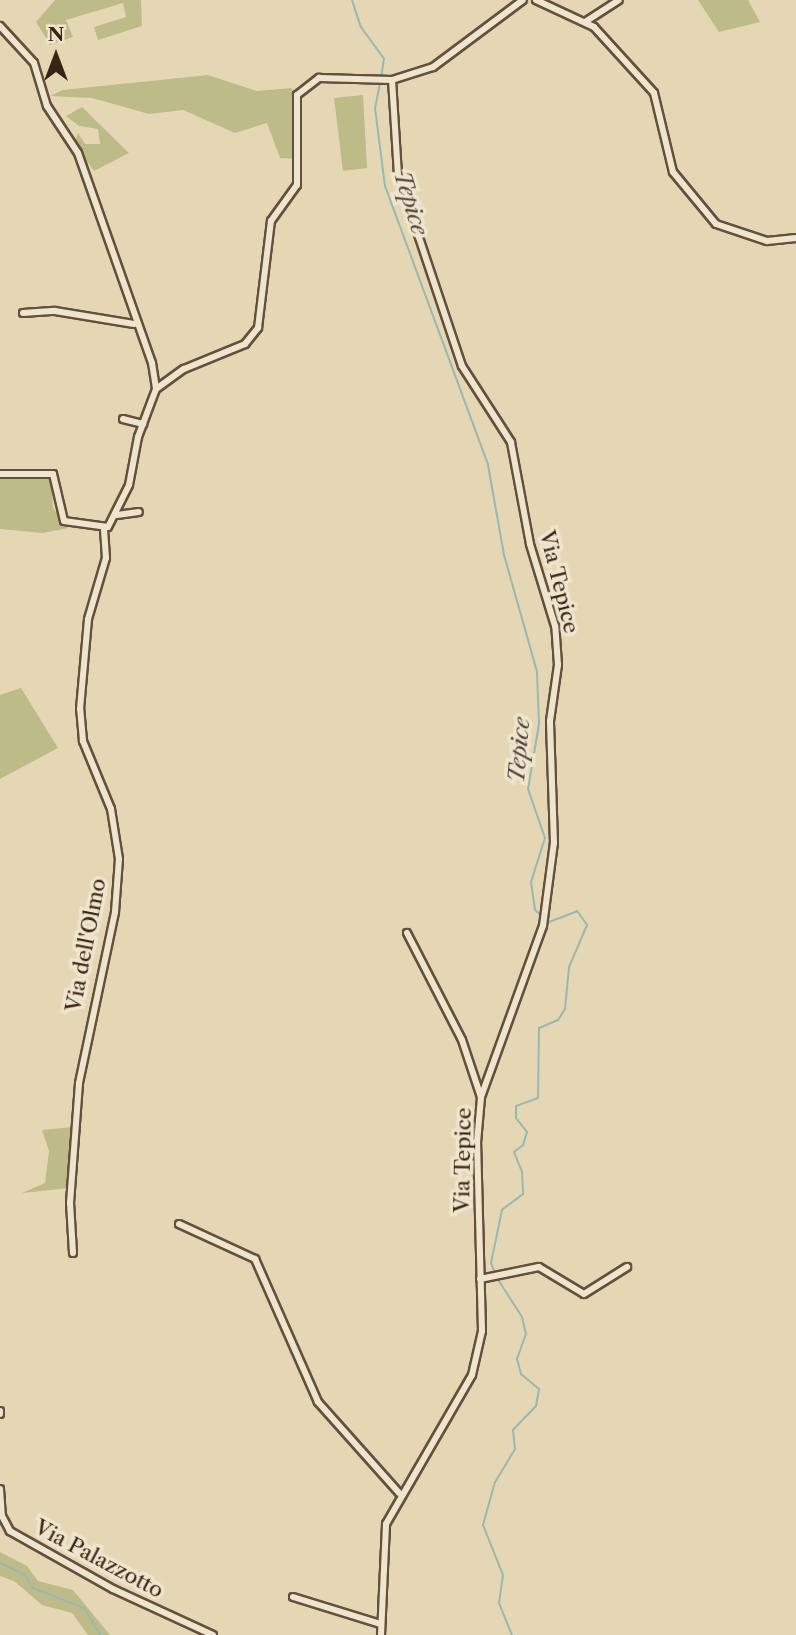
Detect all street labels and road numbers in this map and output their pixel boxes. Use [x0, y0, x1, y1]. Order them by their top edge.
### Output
street label: Via Tepice [534, 528, 584, 636]
street label: Via dell'Olmo [61, 876, 111, 1014]
street label: Via Tepice [449, 1107, 477, 1213]
street label: Via Palazzotto [30, 1514, 168, 1604]

